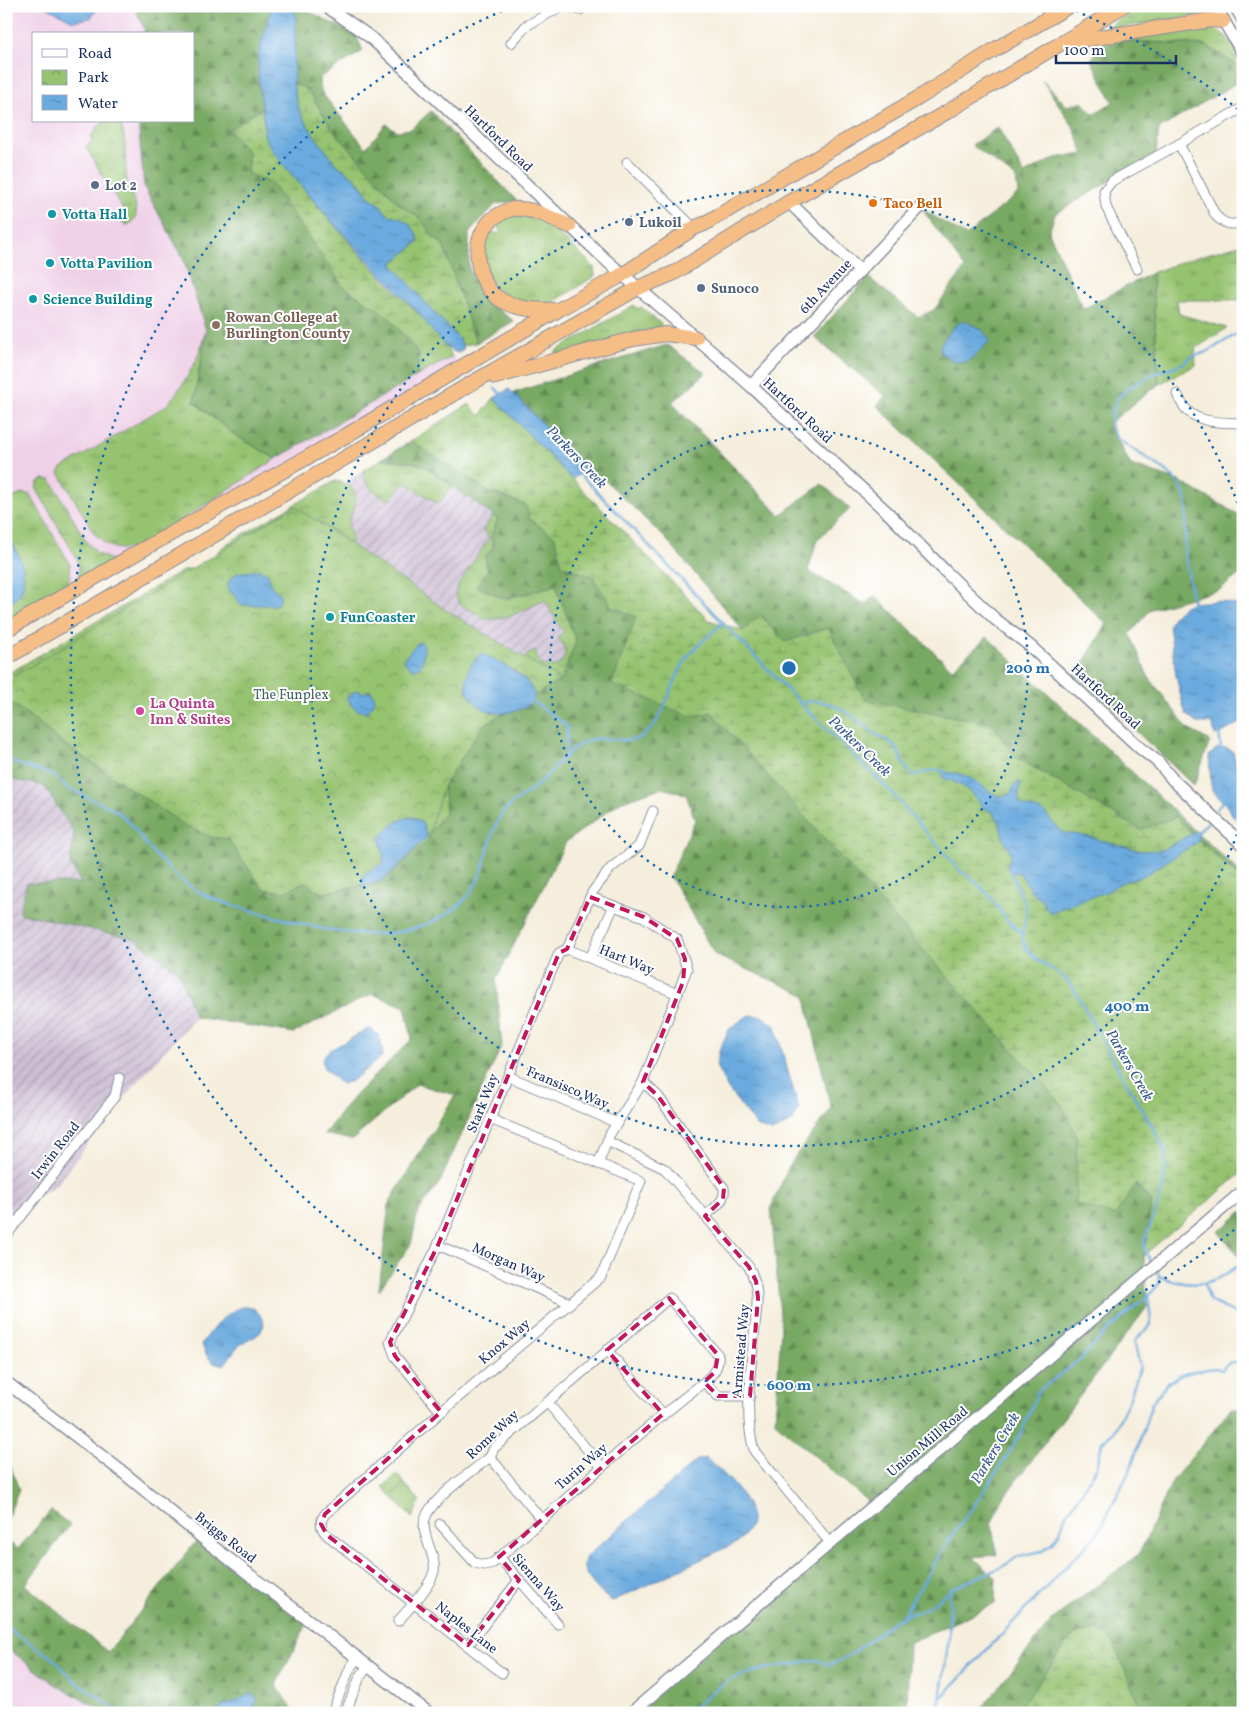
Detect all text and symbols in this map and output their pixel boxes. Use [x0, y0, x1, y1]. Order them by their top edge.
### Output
legend [32, 32, 195, 122]
scale bar [1056, 32, 1176, 64]
text: 100 m [1064, 41, 1104, 62]
text: Road [78, 44, 112, 65]
text: Park [78, 68, 109, 89]
text: Water [78, 94, 118, 115]
street label: Hartford Road [459, 101, 537, 177]
place label: Lot 2 [105, 177, 137, 196]
marker: Lot 2 [89, 179, 101, 191]
place label: Taco Bell [883, 195, 942, 214]
marker: Taco Bell [867, 197, 879, 209]
place label: Votta Hall [62, 206, 128, 225]
marker: Votta Hall [46, 208, 58, 220]
place label: Lukoil [639, 214, 682, 233]
marker: Lukoil [623, 216, 635, 228]
place label: Votta Pavilion [60, 255, 153, 274]
street label: 6th Avenue [796, 255, 857, 319]
marker: Votta Pavilion [44, 257, 56, 269]
place label: Sunoco [711, 280, 759, 299]
marker: Sunoco [695, 282, 707, 294]
place label: Science Building [43, 291, 153, 310]
marker: Science Building [27, 293, 39, 305]
place label: Rowan College at Burlington County [226, 309, 350, 344]
marker: Rowan College at Burlington County [210, 319, 222, 331]
street label: Hartford Road [758, 374, 836, 448]
water label: Parkers Creek [541, 422, 611, 494]
place label: FunCoaster [340, 609, 416, 628]
marker: FunCoaster [324, 611, 336, 623]
centre of rings [780, 659, 798, 677]
text: 200 m [1006, 659, 1050, 680]
street label: Hartford Road [1066, 660, 1144, 734]
park label: The Funplex [253, 686, 329, 705]
place label: La Quinta Inn & Suites [150, 695, 230, 730]
marker: La Quinta Inn & Suites [134, 705, 146, 717]
water label: Parkers Creek [823, 712, 895, 782]
street label: Hart Way [596, 941, 657, 980]
text: 400 m [1105, 997, 1150, 1018]
water label: Parkers Creek [1100, 1026, 1158, 1106]
street label: Fransisco Way [523, 1062, 612, 1115]
street label: Stark Way [463, 1071, 504, 1136]
street label: Irwin Road [28, 1118, 85, 1184]
street label: Morgan Way [469, 1239, 548, 1288]
street label: Armistead Way [728, 1303, 755, 1399]
street label: Knox Way [475, 1315, 535, 1369]
text: 600 m [767, 1376, 812, 1397]
street label: Union Mill Road [883, 1402, 973, 1482]
street label: Rome Way [463, 1406, 524, 1464]
water label: Parkers Creek [967, 1409, 1026, 1488]
street label: Turin Way [552, 1439, 612, 1495]
street label: Briggs Road [190, 1508, 260, 1568]
street label: Sienna Way [507, 1550, 569, 1617]
street label: Naples Lane [431, 1598, 502, 1659]

